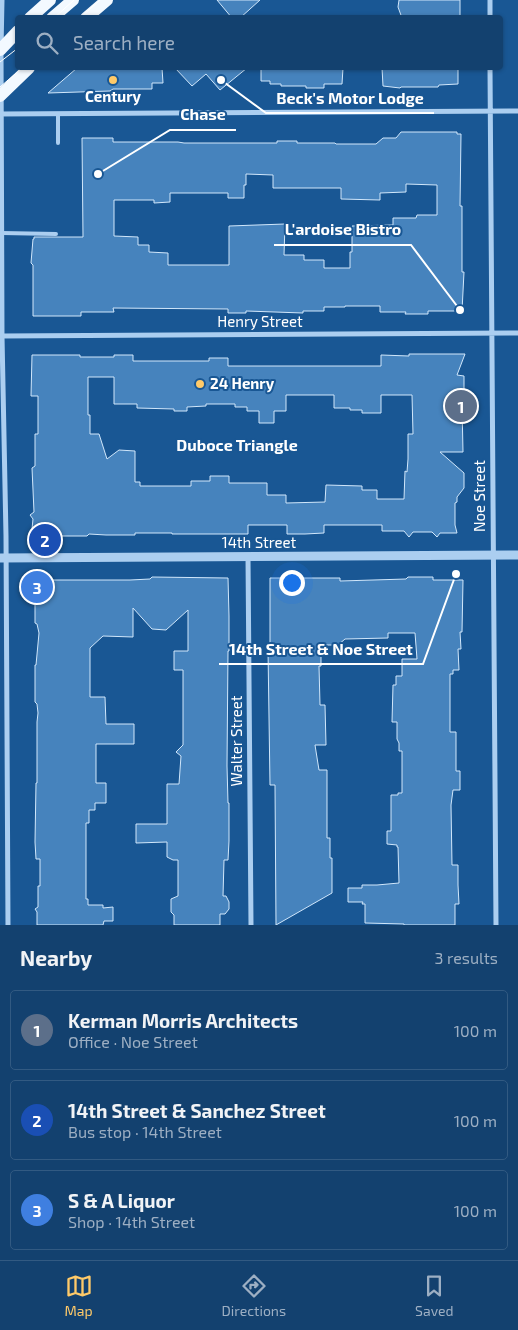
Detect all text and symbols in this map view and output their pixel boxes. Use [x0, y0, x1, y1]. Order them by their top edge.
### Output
search box [15, 15, 503, 70]
icon: search [33, 29, 61, 57]
text: Search here [73, 31, 175, 54]
marker: Century [107, 74, 119, 86]
callout: Beck's Motor Lodge [266, 82, 434, 113]
place label: Century [85, 87, 142, 106]
text: Beck's Motor Lodge [276, 88, 424, 107]
callout: Chase [170, 99, 236, 130]
text: Chase [180, 104, 226, 123]
callout: L'ardoise Bistro [274, 214, 411, 245]
text: L'ardoise Bistro [285, 219, 401, 238]
street label: Henry Street [217, 312, 303, 330]
place label: 24 Henry [210, 374, 275, 393]
marker: 24 Henry [194, 378, 206, 390]
pin: 1 [445, 387, 477, 425]
district label: Duboce Triangle [176, 435, 298, 454]
street label: Noe Street [470, 460, 488, 532]
pin: 2 [29, 521, 61, 559]
street label: 14th Street [222, 533, 297, 551]
pin: 3 [21, 568, 53, 606]
your location [279, 570, 305, 596]
callout: 14th Street & Noe Street [219, 633, 423, 664]
text: 14th Street & Noe Street [229, 639, 413, 658]
street label: Walter Street [227, 695, 245, 787]
text: Nearby [20, 945, 92, 970]
text: 3 results [435, 948, 498, 967]
text: Kerman Morris Architects [68, 1009, 298, 1032]
text: 1 [34, 1021, 40, 1040]
text: 100 m [454, 1021, 497, 1040]
text: Office · Noe Street [68, 1032, 198, 1051]
text: 14th Street & Sanchez Street [68, 1099, 326, 1122]
text: 2 [32, 1111, 42, 1130]
text: 100 m [454, 1111, 497, 1130]
text: Bus stop · 14th Street [68, 1122, 222, 1141]
text: S & A Liquor [68, 1189, 175, 1212]
text: 3 [32, 1201, 42, 1220]
text: 100 m [454, 1201, 497, 1220]
text: Shop · 14th Street [68, 1212, 195, 1231]
tab: Map [64, 1272, 93, 1319]
tab: Directions [222, 1272, 286, 1319]
tab: Saved [415, 1272, 454, 1319]

